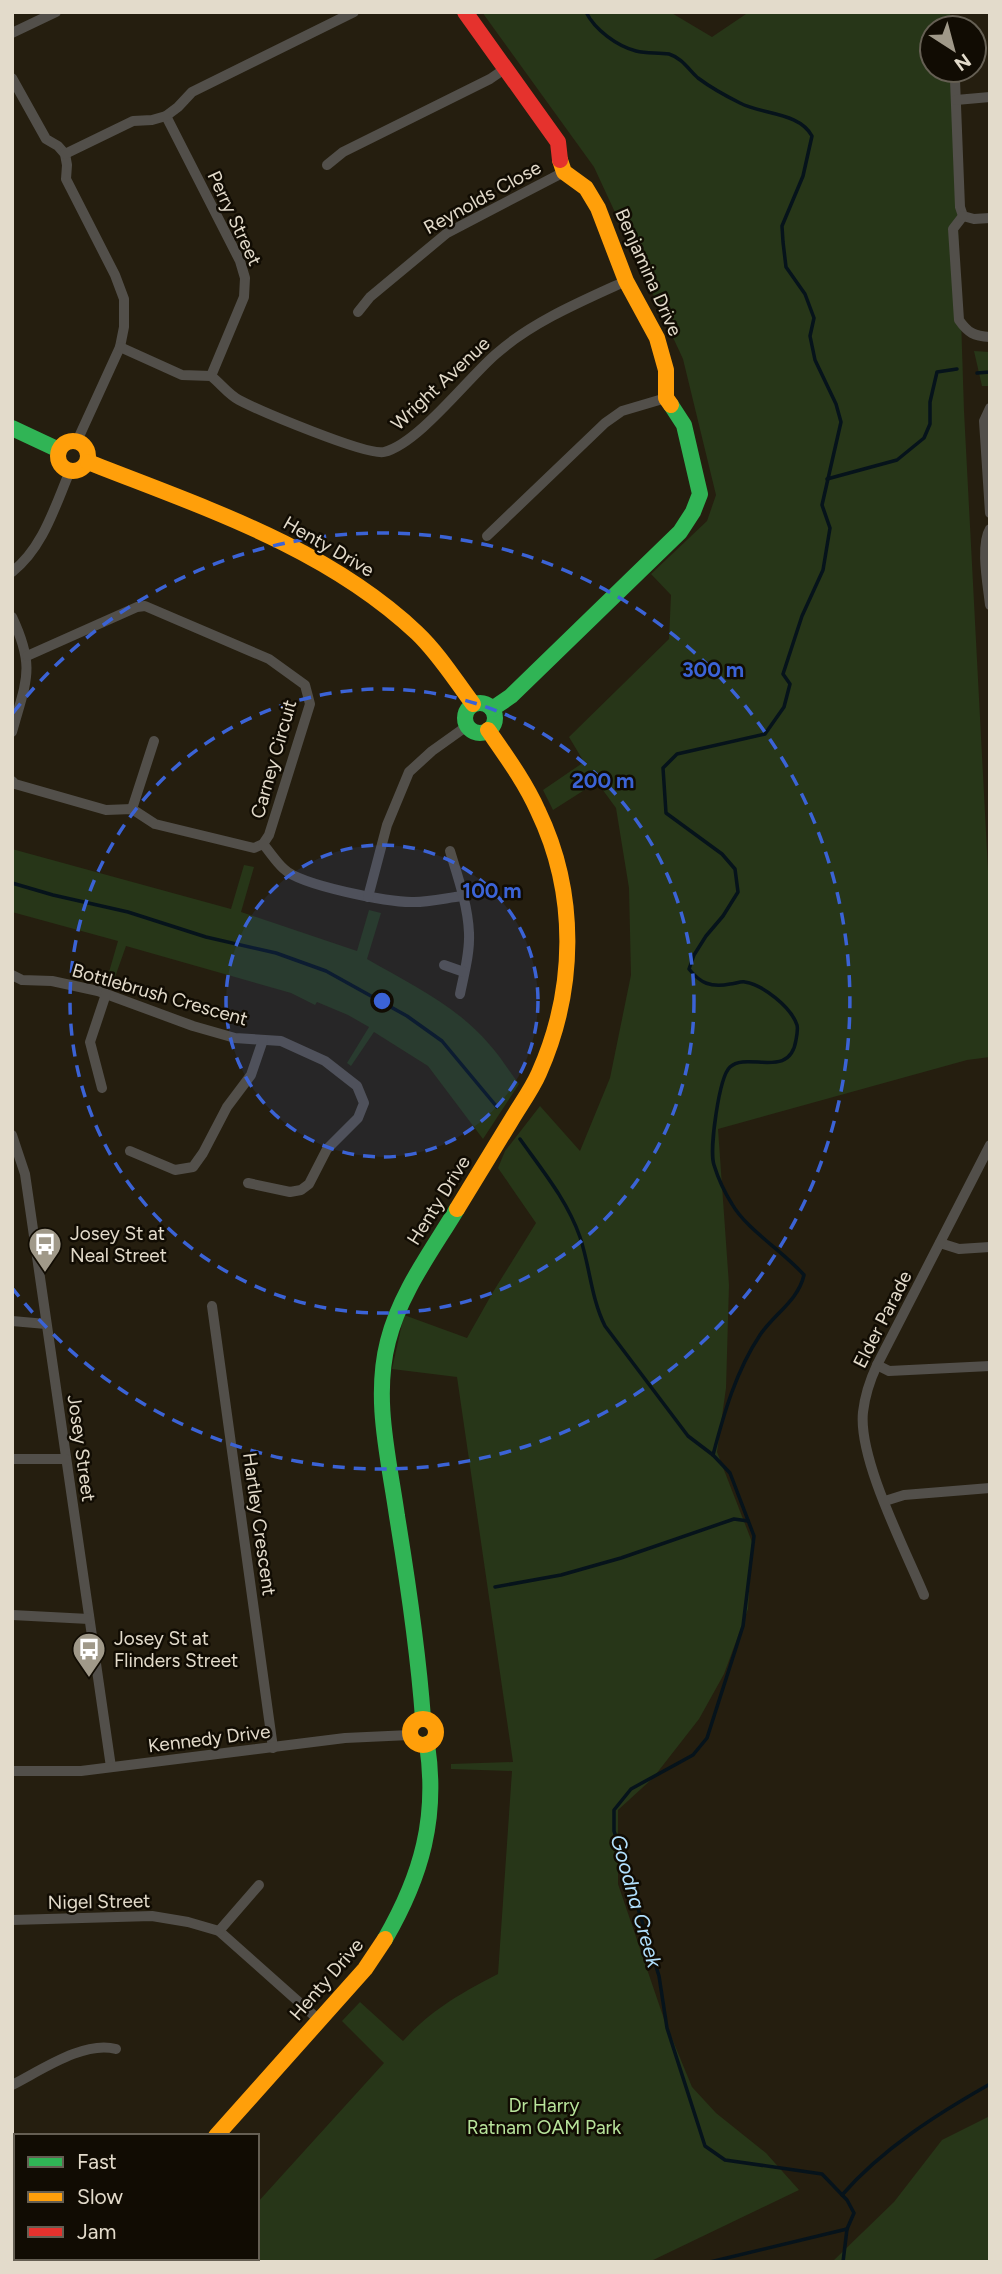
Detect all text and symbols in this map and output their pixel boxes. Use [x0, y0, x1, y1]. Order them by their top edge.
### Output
north arrow [918, 14, 988, 84]
text: N [950, 49, 975, 76]
street label: Reynolds Close [420, 156, 545, 239]
street label: Perry Street [203, 167, 267, 269]
street label: Benjamina Drive [610, 205, 687, 339]
street label: Wright Avenue [386, 332, 495, 435]
street label: Henty Drive [279, 511, 378, 582]
text: 300 m [682, 657, 744, 682]
street label: Carney Circuit [246, 697, 301, 821]
text: 200 m [572, 768, 634, 793]
text: 100 m [462, 878, 522, 903]
street label: Bottlebrush Crescent [69, 958, 250, 1031]
centre of rings [370, 989, 394, 1013]
street label: Henty Drive [402, 1151, 475, 1249]
place label: Josey St at Neal Street [70, 1222, 167, 1267]
bus stop icon: Josey St at Neal Street [26, 1225, 64, 1274]
street label: Elder Parade [848, 1267, 917, 1372]
street label: Josey Street [63, 1393, 100, 1503]
street label: Hartley Crescent [238, 1451, 281, 1597]
place label: Josey St at Flinders Street [114, 1627, 238, 1672]
bus stop icon: Josey St at Flinders Street [70, 1630, 108, 1679]
street label: Kennedy Drive [147, 1720, 272, 1757]
water label: Goodna Creek [606, 1831, 668, 1971]
street label: Nigel Street [47, 1889, 151, 1914]
street label: Henty Drive [285, 1934, 368, 2025]
park label: Dr Harry Ratnam OAM Park [467, 2094, 622, 2139]
legend [14, 2134, 259, 2260]
text: Fast [77, 2149, 117, 2174]
text: Slow [77, 2184, 123, 2209]
text: Jam [77, 2219, 116, 2244]

